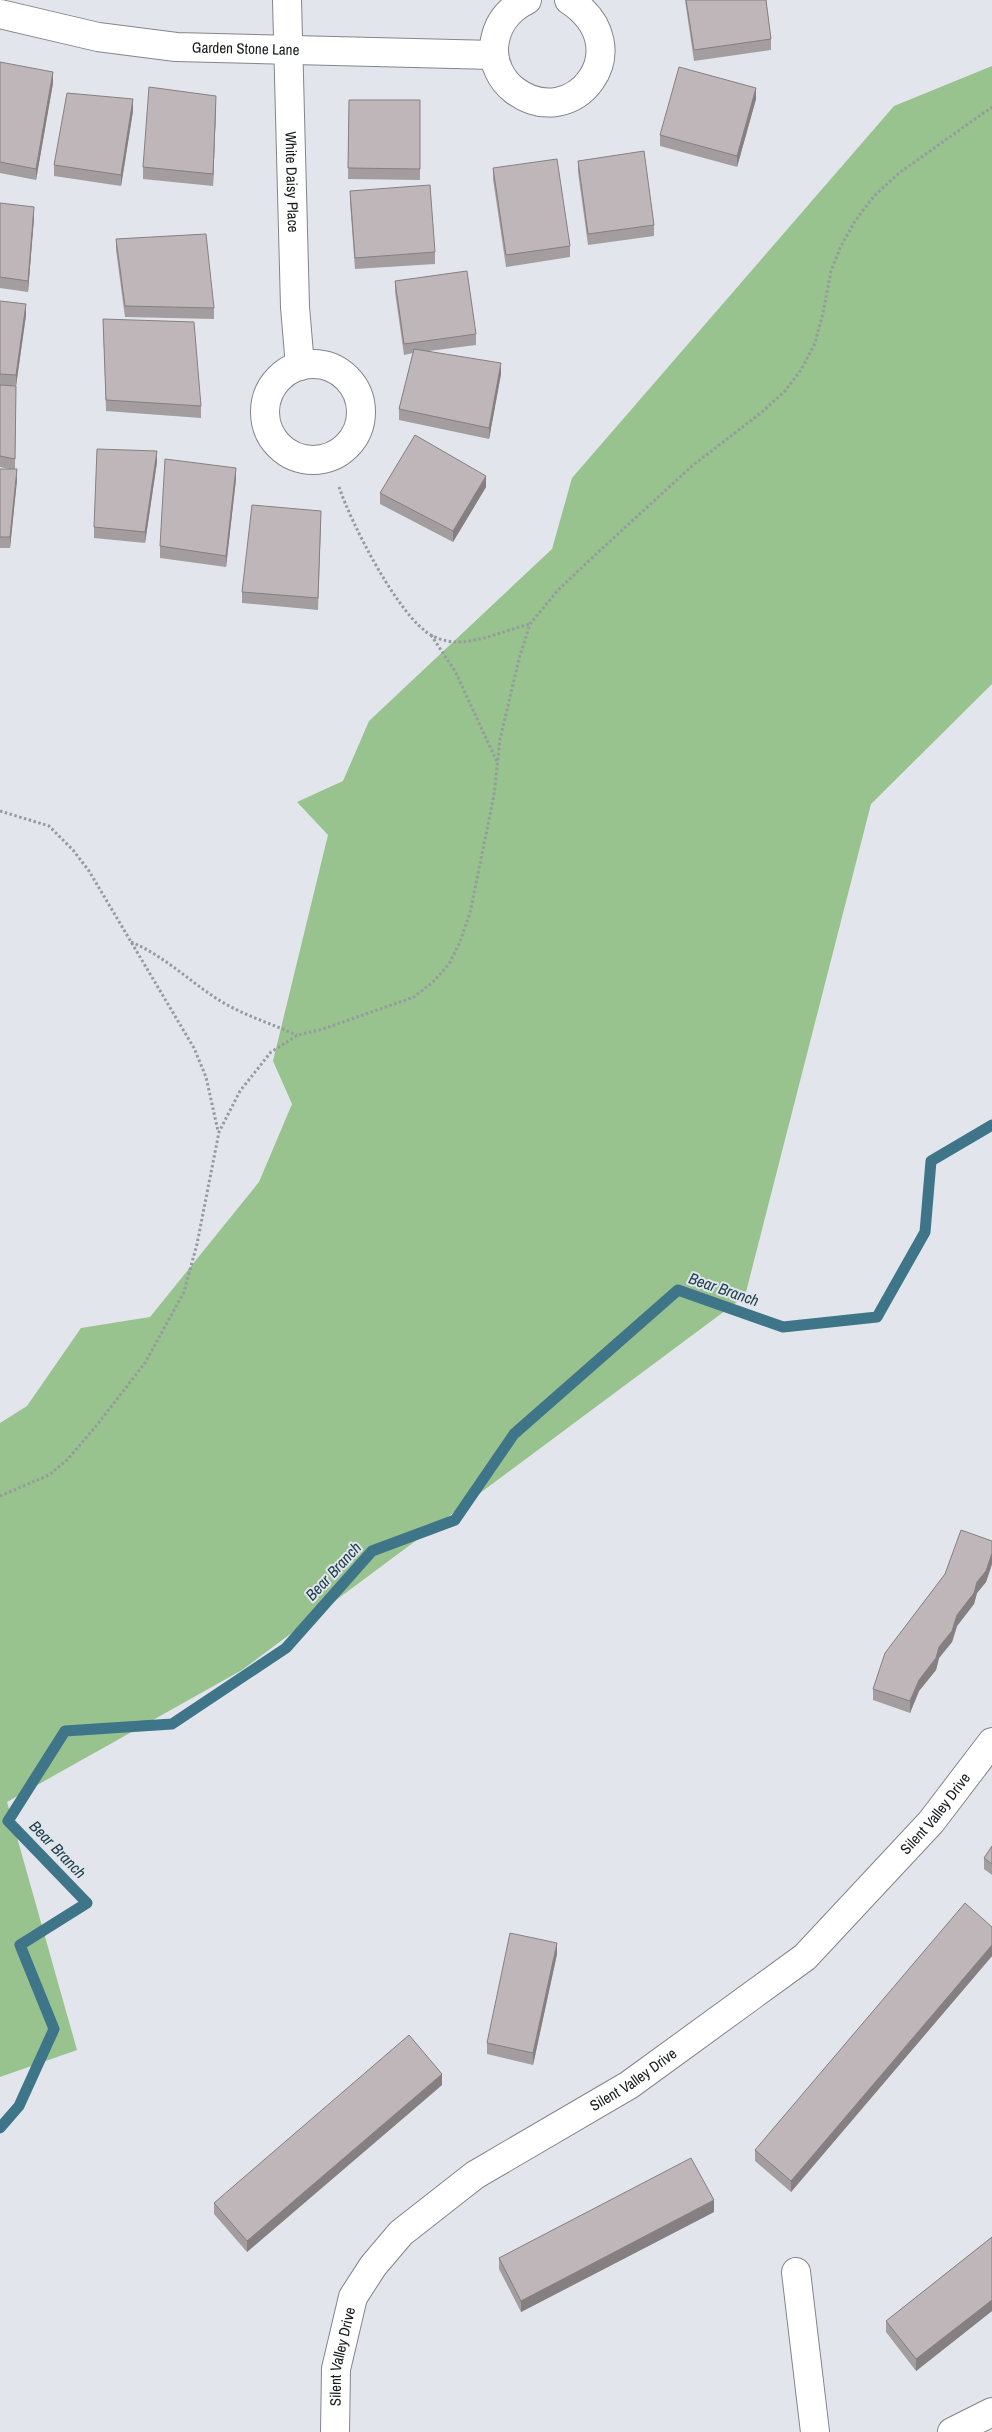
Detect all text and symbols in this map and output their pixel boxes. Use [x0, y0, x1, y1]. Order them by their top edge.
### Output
street label: Garden Stone Lane [192, 36, 300, 60]
street label: White Daisy Place [280, 131, 304, 233]
water label: Bear Branch [686, 1267, 762, 1311]
water label: Bear Branch [300, 1537, 366, 1605]
street label: Silent Valley Drive [895, 1768, 975, 1859]
water label: Bear Branch [25, 1815, 91, 1883]
street label: Silent Valley Drive [586, 2043, 681, 2116]
street label: Silent Valley Drive [324, 2305, 360, 2406]

